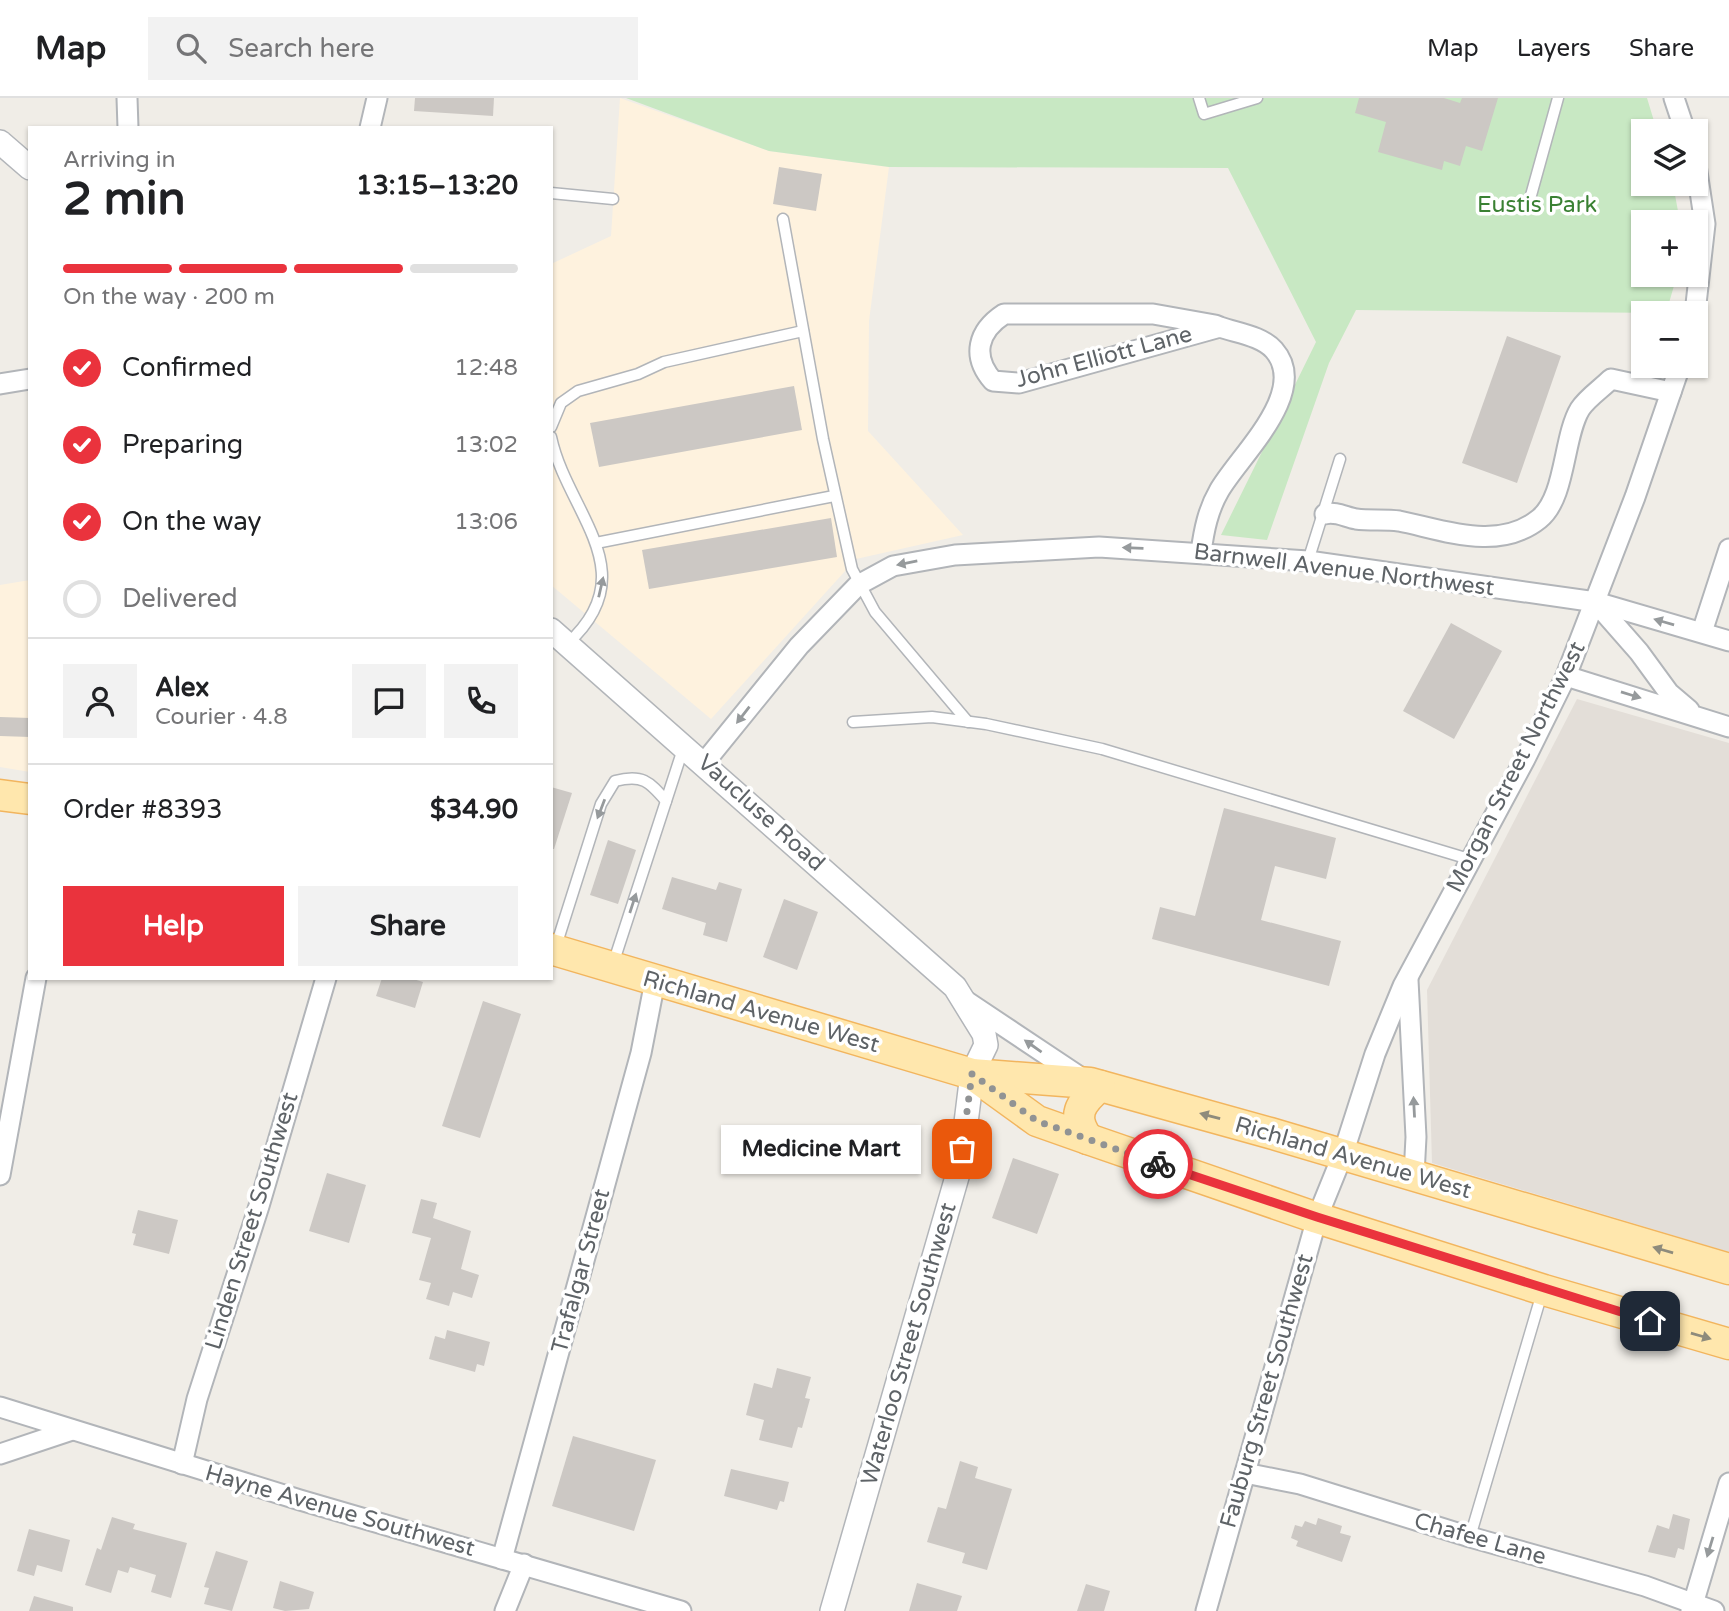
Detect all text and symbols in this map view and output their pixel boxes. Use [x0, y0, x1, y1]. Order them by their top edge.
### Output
search box [148, 17, 638, 80]
text: Map [35, 29, 106, 68]
icon: search [172, 29, 210, 67]
text: Search here [228, 33, 374, 64]
text: Map [1427, 34, 1479, 63]
text: Layers [1517, 34, 1591, 63]
text: Share [1629, 34, 1694, 63]
map controls [1631, 119, 1708, 378]
button: layers [1631, 119, 1708, 196]
text: Arriving in [63, 146, 176, 174]
text: 13:15–13:20 [356, 170, 518, 201]
text: 2 min [63, 172, 186, 227]
park label: Eustis Park [1477, 191, 1597, 219]
button: + [1631, 210, 1708, 287]
text: On the way · 200 m [63, 283, 275, 311]
button: − [1631, 301, 1708, 378]
street label: John Elliott Lane [1013, 320, 1195, 394]
icon: check [63, 349, 101, 387]
text: Confirmed [122, 352, 252, 383]
text: 12:48 [454, 354, 518, 382]
icon: check [63, 426, 101, 464]
text: Preparing [122, 429, 243, 460]
text: 13:02 [454, 431, 518, 459]
icon: check [63, 503, 101, 541]
text: On the way [122, 506, 262, 537]
text: 13:06 [454, 508, 518, 536]
street label: Barnwell Avenue Northwest [1192, 538, 1496, 602]
one-way arrow [1122, 543, 1144, 554]
one-way arrow [896, 558, 918, 569]
one-way arrow [596, 576, 607, 598]
text: Delivered [122, 583, 238, 614]
one-way arrow [1653, 616, 1674, 626]
street label: Morgan Street Northwest [1440, 637, 1592, 897]
button: person [63, 664, 137, 738]
button: chat [352, 664, 426, 738]
button: phone [444, 664, 518, 738]
text: Alex [155, 672, 209, 703]
one-way arrow [1621, 691, 1642, 701]
text: Courier · 4.8 [155, 703, 288, 731]
one-way arrow [737, 706, 751, 724]
street label: Vaucluse Road [692, 749, 830, 877]
text: Order #8393 [63, 794, 223, 825]
text: $34.90 [430, 794, 518, 825]
one-way arrow [595, 798, 606, 819]
button: Help [63, 886, 284, 966]
button: Share [298, 886, 518, 966]
one-way arrow [628, 893, 639, 914]
street label: Richland Avenue West [639, 965, 883, 1059]
one-way arrow [1024, 1039, 1042, 1053]
street label: Linden Street Southwest [199, 1089, 305, 1353]
one-way arrow [1408, 1096, 1419, 1118]
one-way arrow [1200, 1111, 1221, 1121]
street label: Richland Avenue West [1231, 1111, 1475, 1205]
pin [932, 1119, 992, 1179]
callout: Medicine Mart [720, 1124, 920, 1174]
courier [1123, 1129, 1193, 1199]
icon: bag [943, 1130, 981, 1168]
text: Medicine Mart [742, 1135, 900, 1163]
icon: bike [1139, 1145, 1177, 1183]
street label: Trafalgar Street [546, 1186, 616, 1356]
street label: Waterloo Street Southwest [855, 1199, 963, 1488]
one-way arrow [1653, 1245, 1674, 1255]
street label: Fauburg Street Southwest [1214, 1251, 1320, 1531]
pin [1620, 1291, 1680, 1351]
icon: home [1631, 1302, 1669, 1340]
one-way arrow [1691, 1331, 1712, 1341]
street label: Hayne Avenue Southwest [202, 1459, 478, 1563]
street label: Chafee Lane [1411, 1507, 1549, 1571]
one-way arrow [1704, 1537, 1714, 1558]

